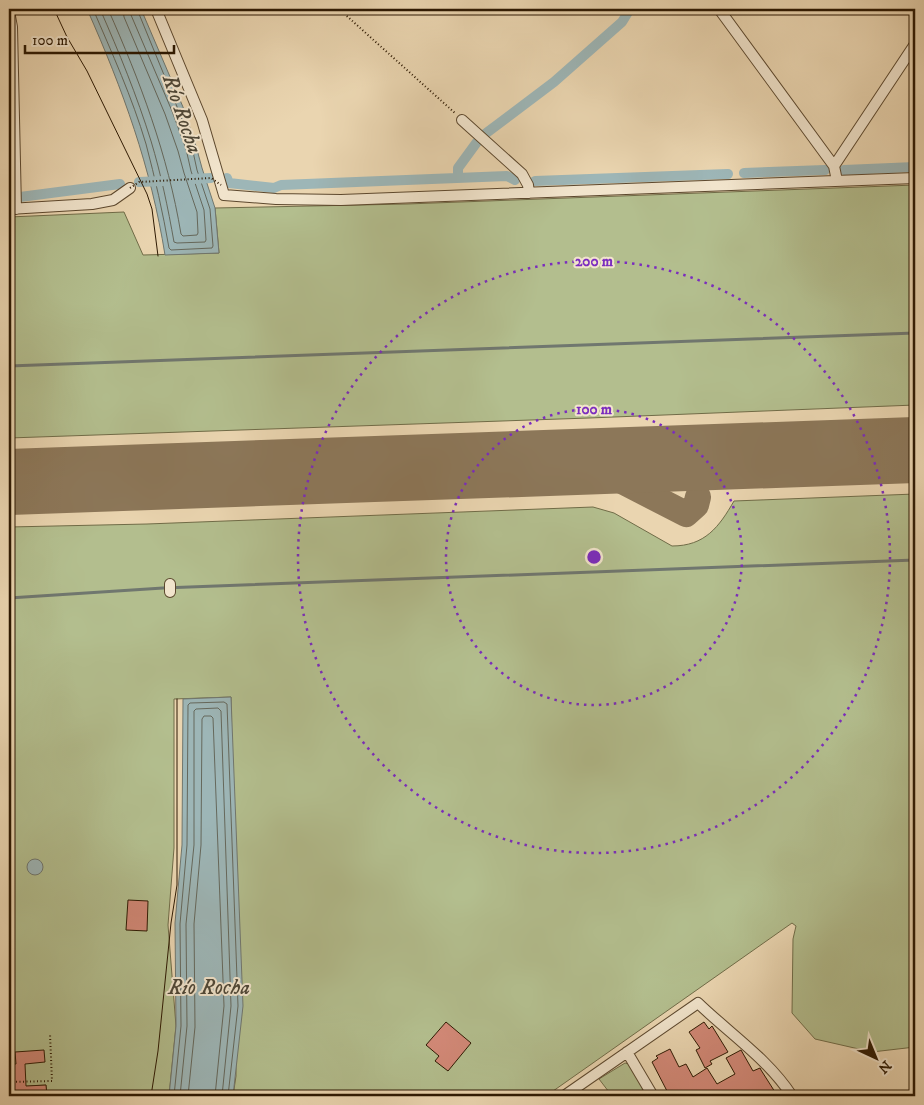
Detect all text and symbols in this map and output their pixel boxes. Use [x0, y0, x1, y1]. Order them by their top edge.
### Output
scale bar [25, 22, 174, 54]
text: 100 m [32, 31, 68, 50]
water label: Río Rocha [156, 70, 208, 157]
text: 200 m [575, 252, 614, 271]
text: 100 m [576, 400, 613, 419]
centre of rings [585, 548, 603, 566]
water label: Río Rocha [167, 974, 250, 1001]
north arrow [852, 1032, 902, 1082]
text: N [874, 1056, 895, 1077]

